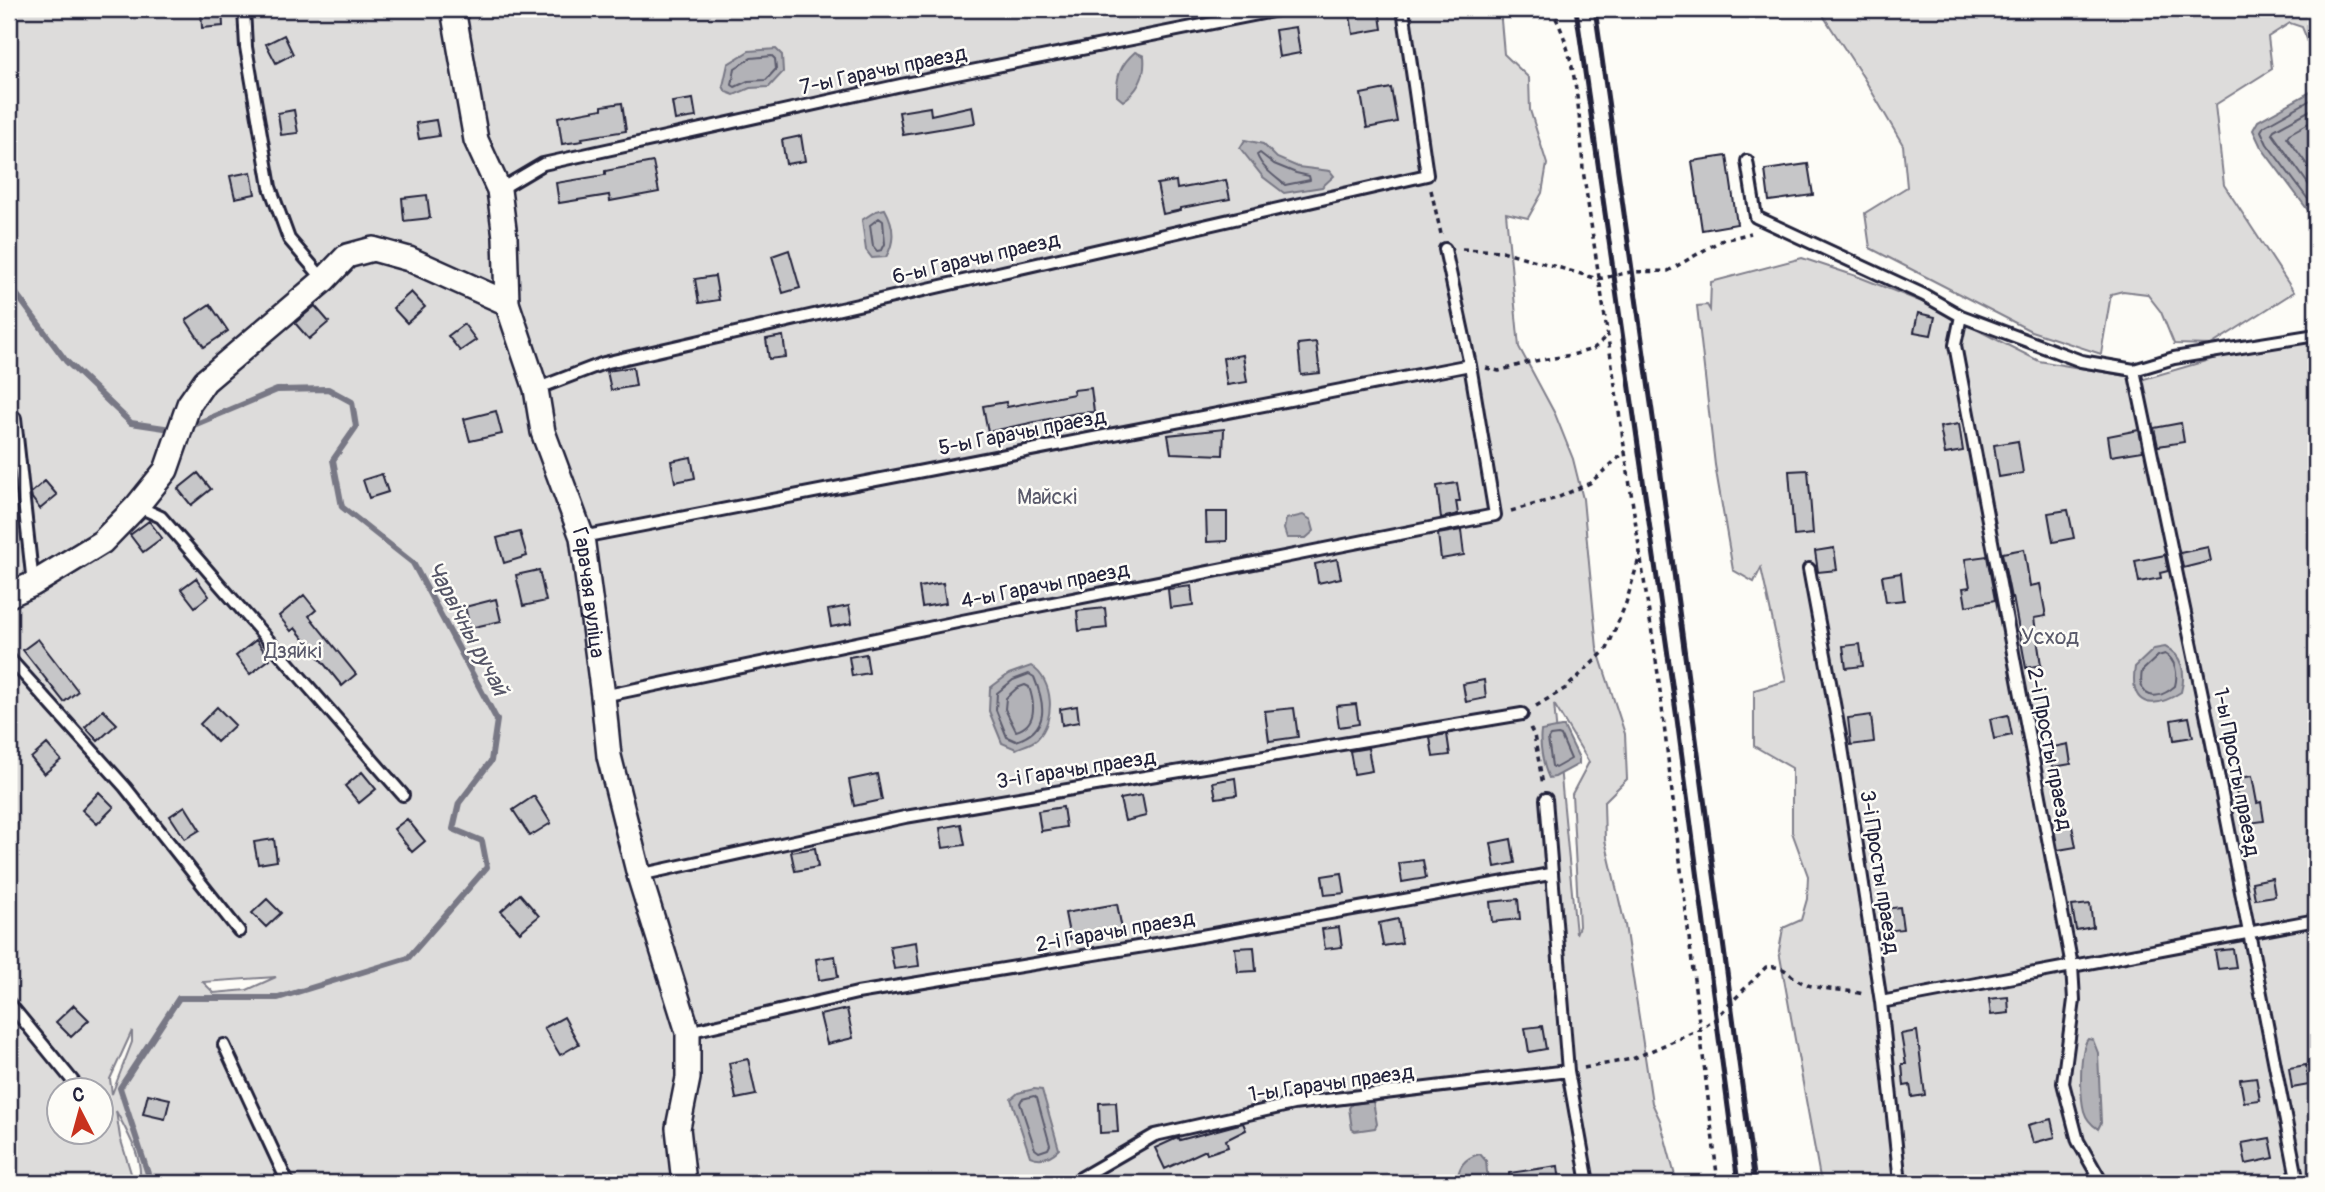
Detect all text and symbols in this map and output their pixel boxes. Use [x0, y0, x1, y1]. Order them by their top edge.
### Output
street label: 7-ы Гарачы праезд [797, 40, 969, 101]
street label: 6-ы Гарачы праезд [890, 226, 1063, 291]
street label: 5-ы Гарачы праезд [936, 403, 1108, 462]
park label: Майскі [1017, 484, 1077, 511]
street label: Гарачая вуліца [566, 524, 611, 660]
water label: Чарвічны ручай [420, 556, 516, 702]
street label: 4-ы Гарачы праезд [959, 556, 1132, 615]
park label: Усход [2021, 624, 2079, 651]
park label: Дзяйкі [263, 638, 322, 665]
street label: 2-і Просты праезд [2021, 666, 2079, 833]
street label: 1-ы Просты праезд [2207, 685, 2266, 859]
street label: 3-і Гарачы праезд [995, 744, 1158, 795]
street label: 3-і Просты праезд [1853, 788, 1906, 956]
street label: 2-і Гарачы праезд [1034, 904, 1197, 959]
street label: 1-ы Гарачы праезд [1247, 1058, 1416, 1108]
north arrow [46, 1076, 116, 1146]
text: С [71, 1083, 86, 1108]

